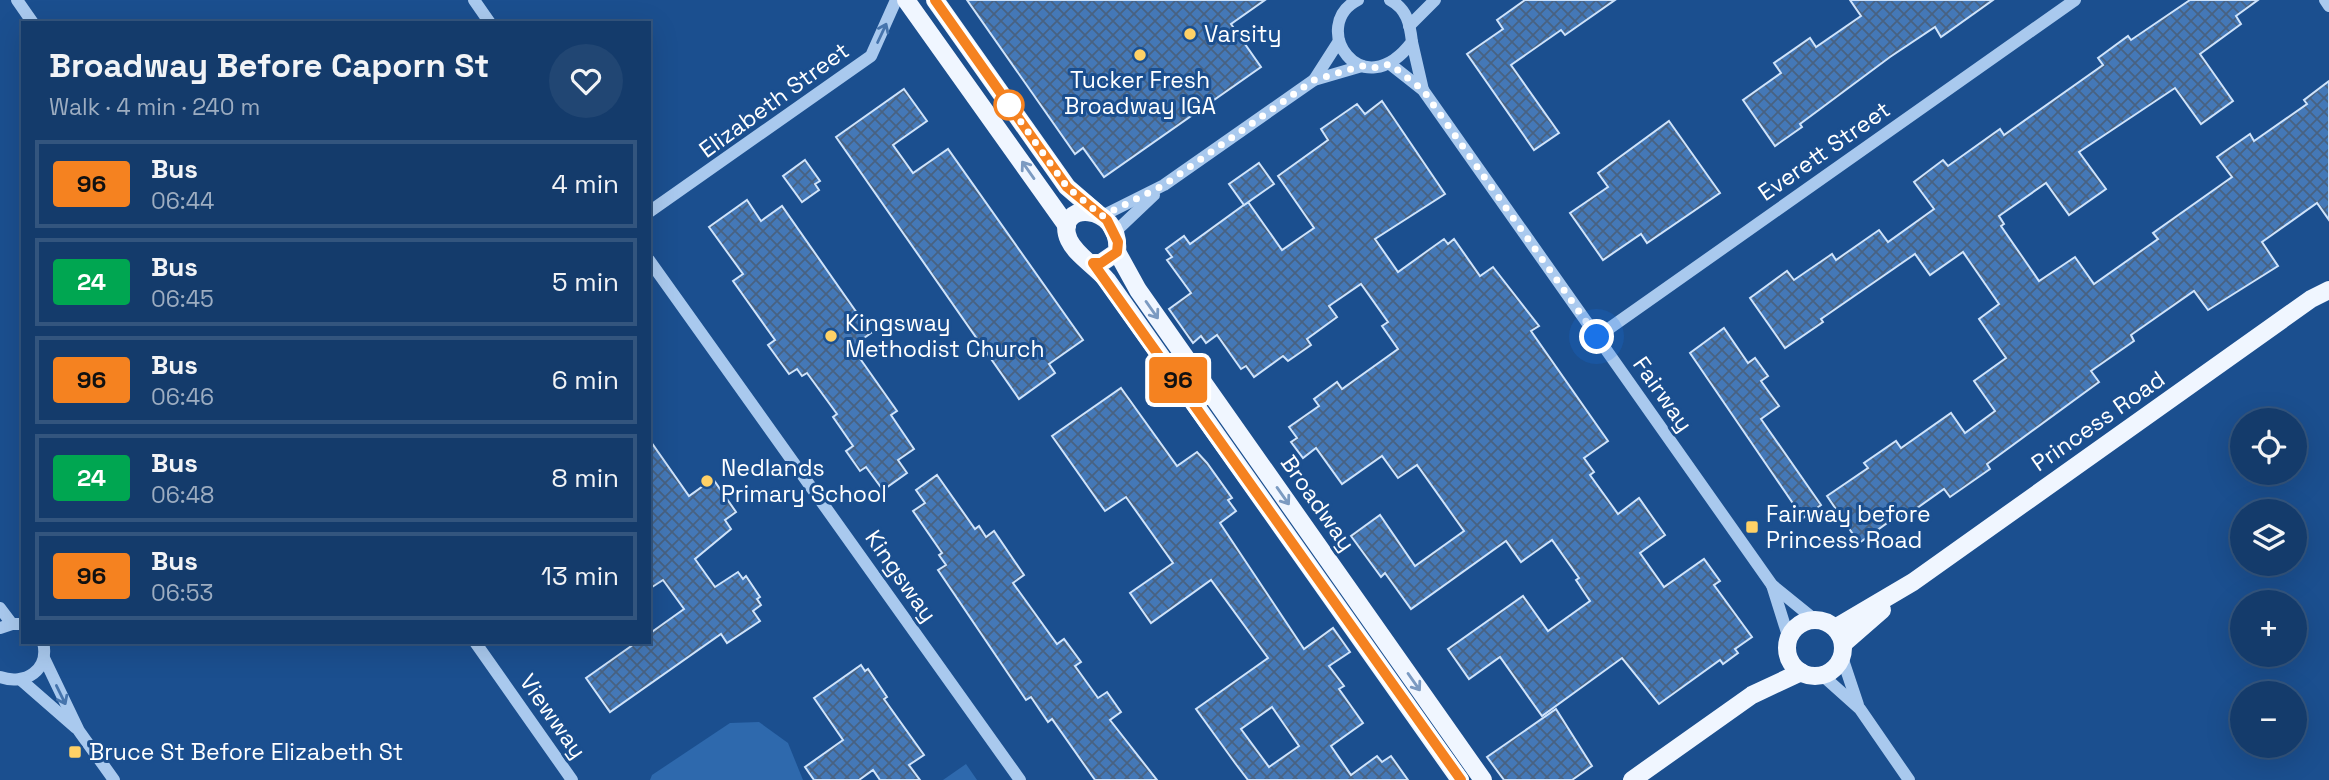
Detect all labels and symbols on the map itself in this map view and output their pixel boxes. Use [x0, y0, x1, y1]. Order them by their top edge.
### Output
place label: Varsity [1204, 19, 1282, 49]
one-way arrow [876, 23, 889, 44]
marker: Varsity [1182, 26, 1198, 42]
street label: Elizabeth Street [693, 35, 855, 165]
marker: Tucker Fresh Broadway IGA [1132, 47, 1148, 63]
place label: Tucker Fresh Broadway IGA [1064, 65, 1216, 121]
unlabelled marker [994, 90, 1024, 120]
street label: Everett Street [1752, 94, 1896, 208]
one-way arrow [1021, 161, 1035, 180]
one-way arrow [1145, 300, 1159, 320]
place label: Kingsway Methodist Church [845, 308, 1045, 364]
your location [1579, 319, 1614, 354]
marker: Kingsway Methodist Church [823, 328, 839, 344]
street label: Fairway [1626, 351, 1700, 437]
line badge: 96 [1146, 357, 1210, 403]
street label: Princess Road [2025, 364, 2171, 478]
street label: Broadway [1274, 449, 1362, 557]
place label: Nedlands Primary School [721, 453, 887, 509]
marker: Nedlands Primary School [699, 473, 715, 489]
one-way arrow [1276, 486, 1290, 505]
place label: Fairway before Princess Road [1766, 499, 1931, 555]
marker: Fairway before Princess Road [1744, 519, 1760, 535]
street label: Kingsway [858, 524, 944, 628]
street label: Viewway [513, 668, 593, 764]
one-way arrow [1407, 672, 1421, 691]
one-way arrow [56, 684, 69, 705]
place label: Bruce St Before Elizabeth St [89, 737, 403, 767]
marker: Bruce St Before Elizabeth St [67, 744, 83, 760]

